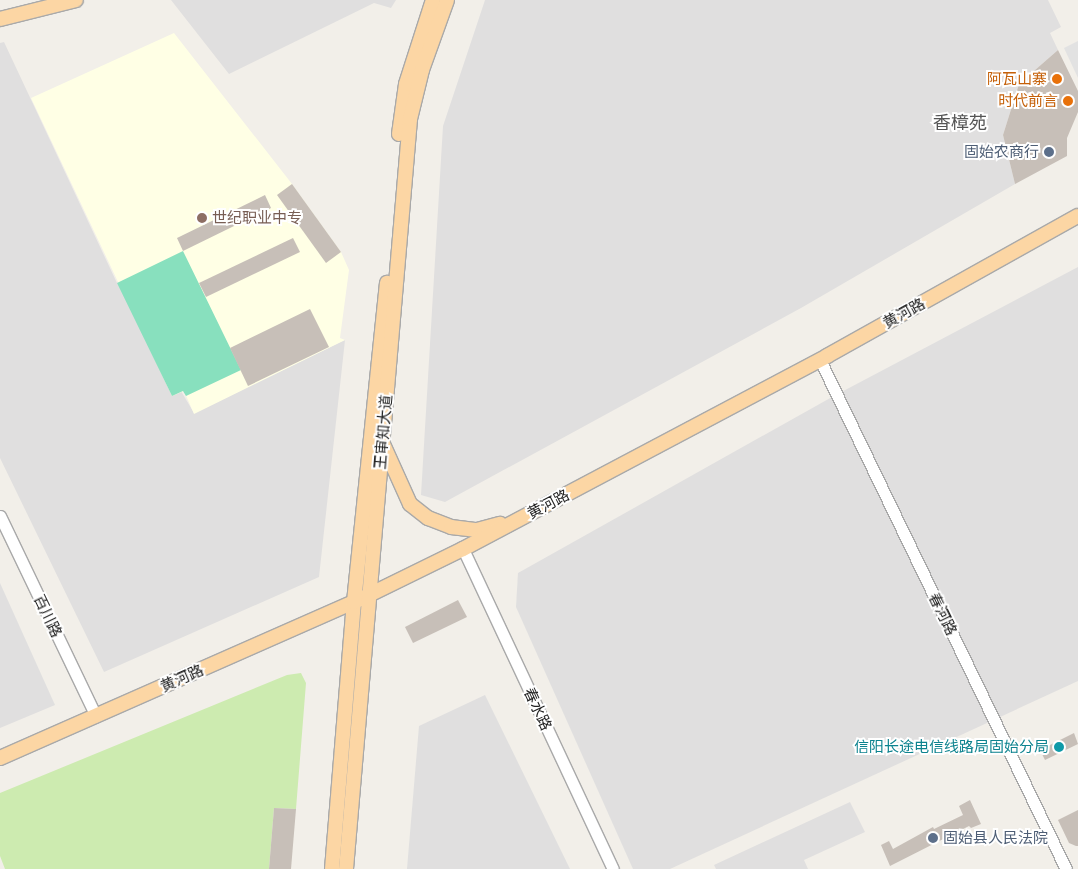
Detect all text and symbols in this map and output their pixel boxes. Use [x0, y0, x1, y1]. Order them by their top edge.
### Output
place label: 阿瓦山寨 [987, 70, 1047, 88]
marker: 阿瓦山寨 [1051, 73, 1063, 85]
place label: 时代前言 [998, 92, 1058, 110]
marker: 时代前言 [1062, 95, 1074, 107]
district label: 香樟苑 [933, 111, 987, 133]
place label: 固始农商行 [964, 143, 1039, 161]
marker: 固始农商行 [1043, 146, 1055, 158]
place label: 世纪职业中专 [212, 209, 302, 227]
marker: 世纪职业中专 [196, 212, 208, 224]
street label: 黄河路 [880, 294, 928, 332]
street label: 王审知大道 [371, 394, 395, 470]
street label: 黄河路 [524, 485, 572, 523]
street label: 春河路 [925, 590, 961, 638]
street label: 百川路 [30, 592, 66, 640]
street label: 黄河路 [158, 661, 206, 695]
street label: 春水路 [520, 685, 556, 733]
place label: 信阳长途电信线路局固始分局 [854, 738, 1049, 756]
marker: 信阳长途电信线路局固始分局 [1053, 741, 1065, 753]
place label: 固始县人民法院 [943, 829, 1048, 847]
marker: 固始县人民法院 [927, 832, 939, 844]

